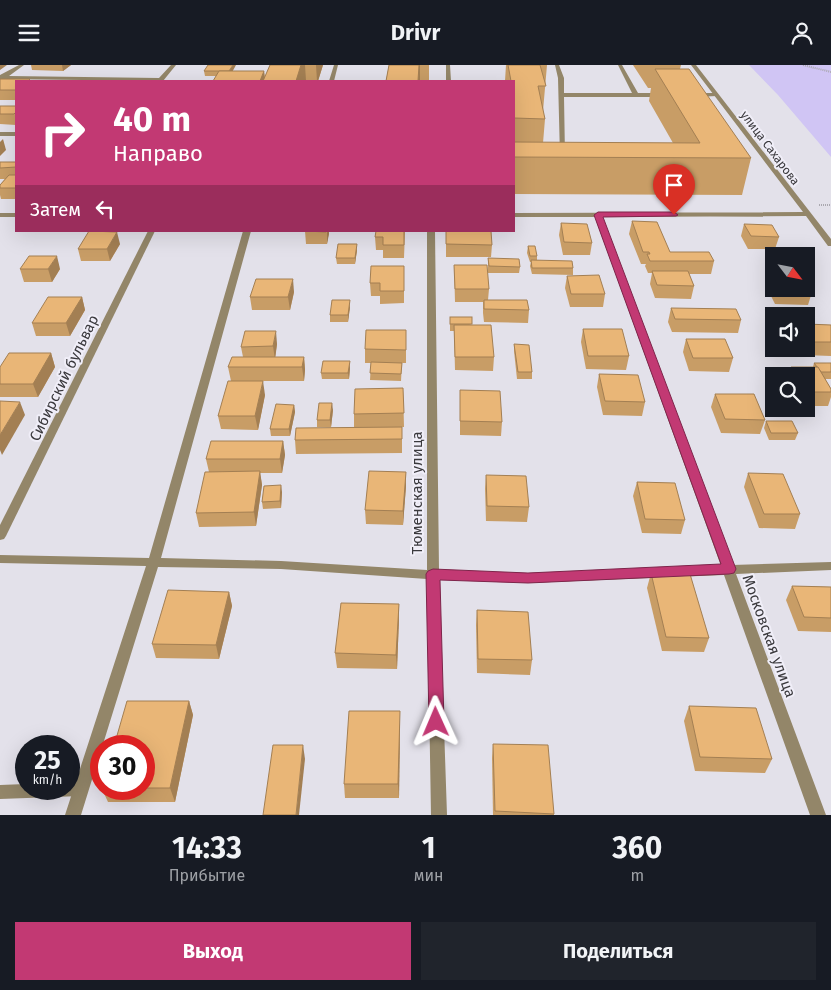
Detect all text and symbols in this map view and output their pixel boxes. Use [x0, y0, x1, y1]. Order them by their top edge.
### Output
icon: menu [15, 19, 43, 47]
text: Drivr [391, 19, 440, 46]
icon: person [788, 19, 816, 47]
text: 40 m [113, 98, 191, 140]
icon: right [30, 100, 95, 165]
street label: улица Сахарова [738, 108, 802, 188]
text: Направо [113, 140, 203, 167]
pin [653, 164, 695, 215]
icon: arrive [660, 171, 688, 199]
icon: left [91, 195, 119, 223]
text: Затем [30, 198, 81, 221]
north arrow [765, 247, 815, 297]
map controls [765, 247, 815, 417]
button: sound [765, 307, 815, 357]
street label: Сибирский бульвар [26, 312, 102, 444]
button: search [765, 367, 815, 417]
street label: Тюменская улица [408, 431, 426, 555]
street label: Московская улица [738, 572, 800, 700]
position arrow [409, 695, 461, 747]
speed limit sign: 30 [90, 735, 155, 800]
text: 25 [34, 746, 61, 776]
text: km/h [33, 773, 62, 787]
text: 14:33 [172, 830, 242, 866]
text: 1 [422, 830, 436, 866]
text: 360 [612, 830, 662, 866]
text: Прибытие [169, 866, 245, 885]
text: мин [414, 866, 444, 885]
text: m [630, 866, 644, 885]
button: Выход [15, 922, 411, 980]
button: Поделиться [421, 922, 816, 980]

